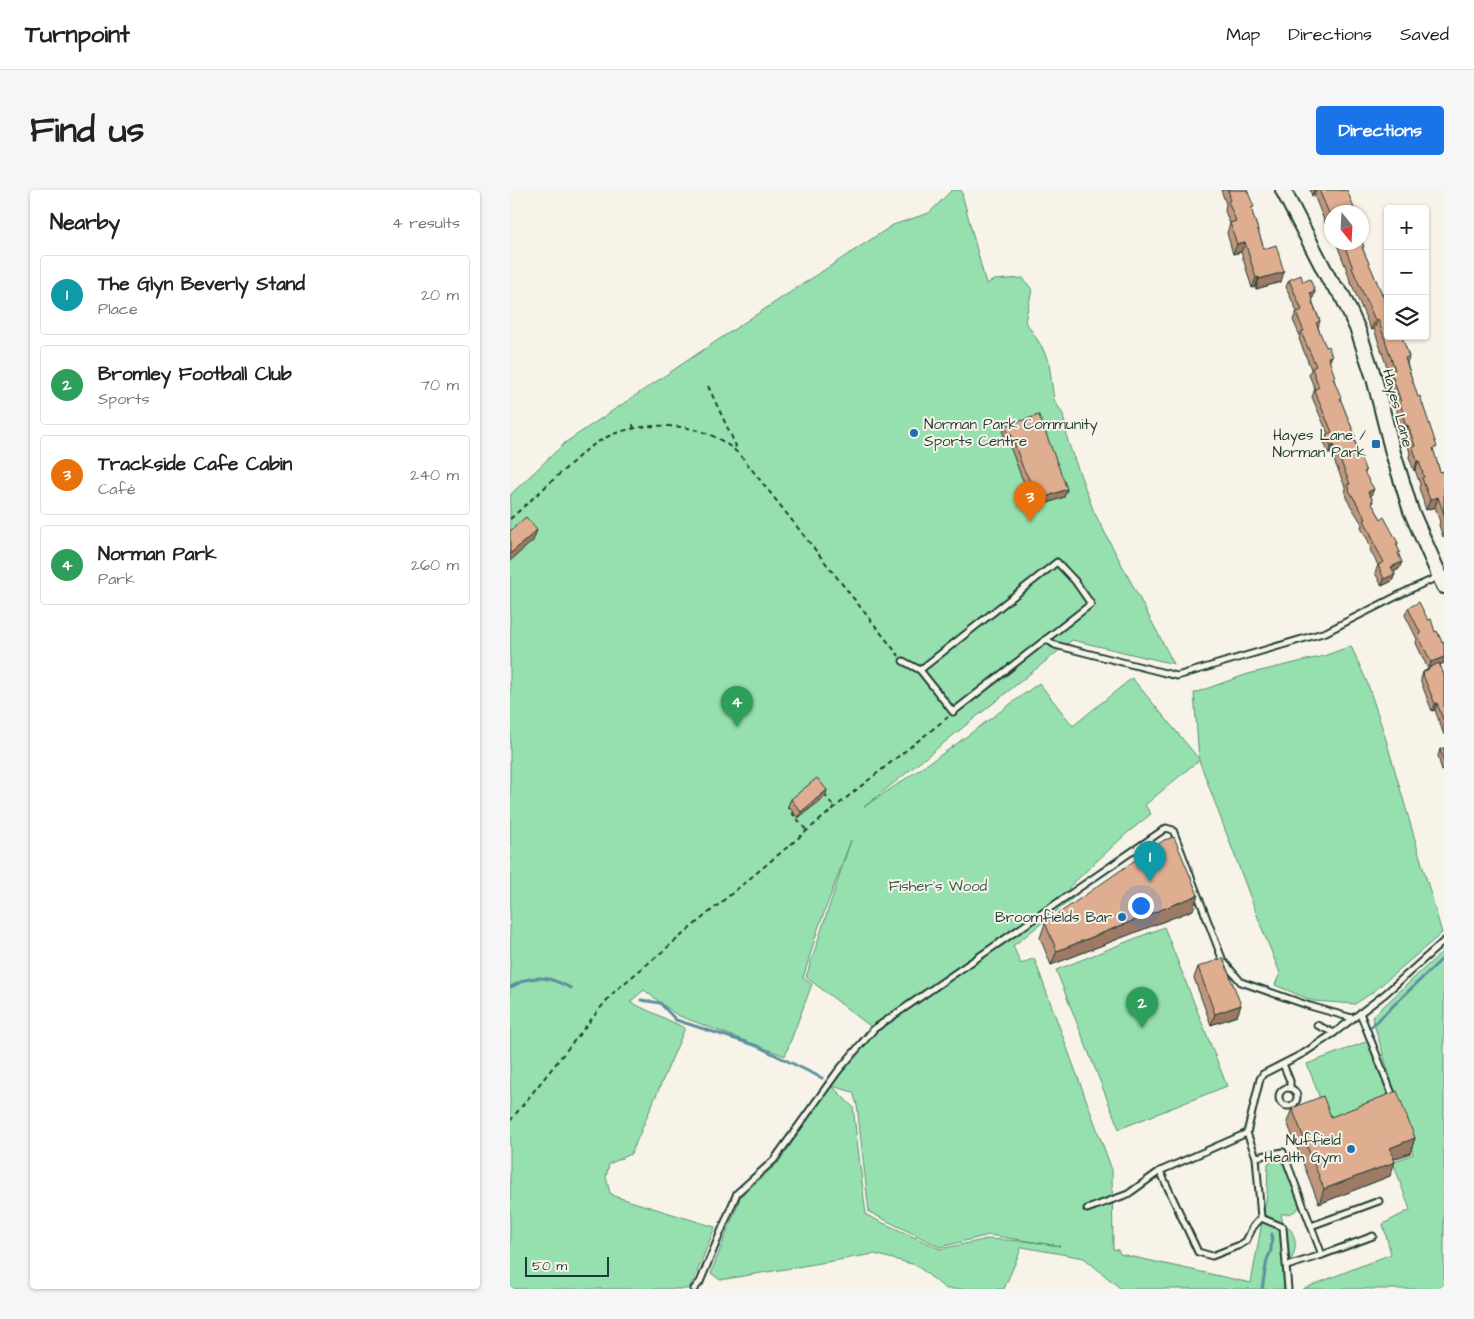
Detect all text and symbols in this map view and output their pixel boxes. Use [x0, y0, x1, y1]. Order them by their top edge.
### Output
text: Turnpoint [25, 18, 130, 52]
text: Map [1226, 22, 1260, 47]
text: Directions [1288, 22, 1372, 47]
text: Saved [1400, 22, 1449, 47]
text: Find us [30, 106, 144, 155]
button: Directions [1316, 106, 1444, 155]
north arrow [1324, 205, 1369, 250]
map controls [1384, 205, 1429, 340]
button: + [1384, 205, 1429, 250]
text: Nearby [50, 208, 120, 237]
text: 4 results [392, 212, 460, 234]
button: − [1384, 250, 1429, 295]
text: The Glyn Beverly Stand [98, 271, 305, 298]
text: 1 [66, 284, 68, 306]
text: 20 m [421, 284, 459, 306]
button: layers [1384, 295, 1429, 340]
text: Place [98, 298, 138, 320]
text: Bromley Football Club [98, 361, 292, 388]
street label: Hayes Lane [1376, 367, 1418, 450]
text: 2 [62, 374, 72, 396]
text: 70 m [420, 374, 459, 396]
text: Sports [98, 388, 150, 410]
place label: Norman Park Community Sports Centre [924, 414, 1098, 452]
place label: Hayes Lane / Norman Park [1272, 425, 1366, 463]
marker: Norman Park Community Sports Centre [908, 427, 920, 439]
marker: Hayes Lane / Norman Park [1370, 438, 1382, 450]
text: Trackside Cafe Cabin [98, 451, 292, 478]
text: 3 [63, 464, 71, 486]
text: 240 m [410, 464, 459, 486]
text: Café [98, 478, 136, 500]
pin: 3 [1014, 481, 1046, 522]
text: Norman Park [98, 541, 217, 568]
text: 4 [62, 554, 72, 576]
text: 260 m [411, 554, 459, 576]
text: Park [98, 568, 135, 590]
pin: 4 [721, 686, 753, 727]
pin: 1 [1134, 841, 1166, 882]
park label: Fisher's Wood [889, 876, 988, 897]
your location [1128, 893, 1154, 919]
place label: Broomfields Bar [995, 907, 1112, 928]
marker: Broomfields Bar [1116, 911, 1128, 923]
pin: 2 [1126, 987, 1158, 1028]
place label: Nuffield Health Gym [1264, 1130, 1341, 1169]
marker: Nuffield Health Gym [1345, 1143, 1357, 1155]
scale bar [525, 1254, 609, 1277]
text: 50 m [532, 1256, 567, 1276]

